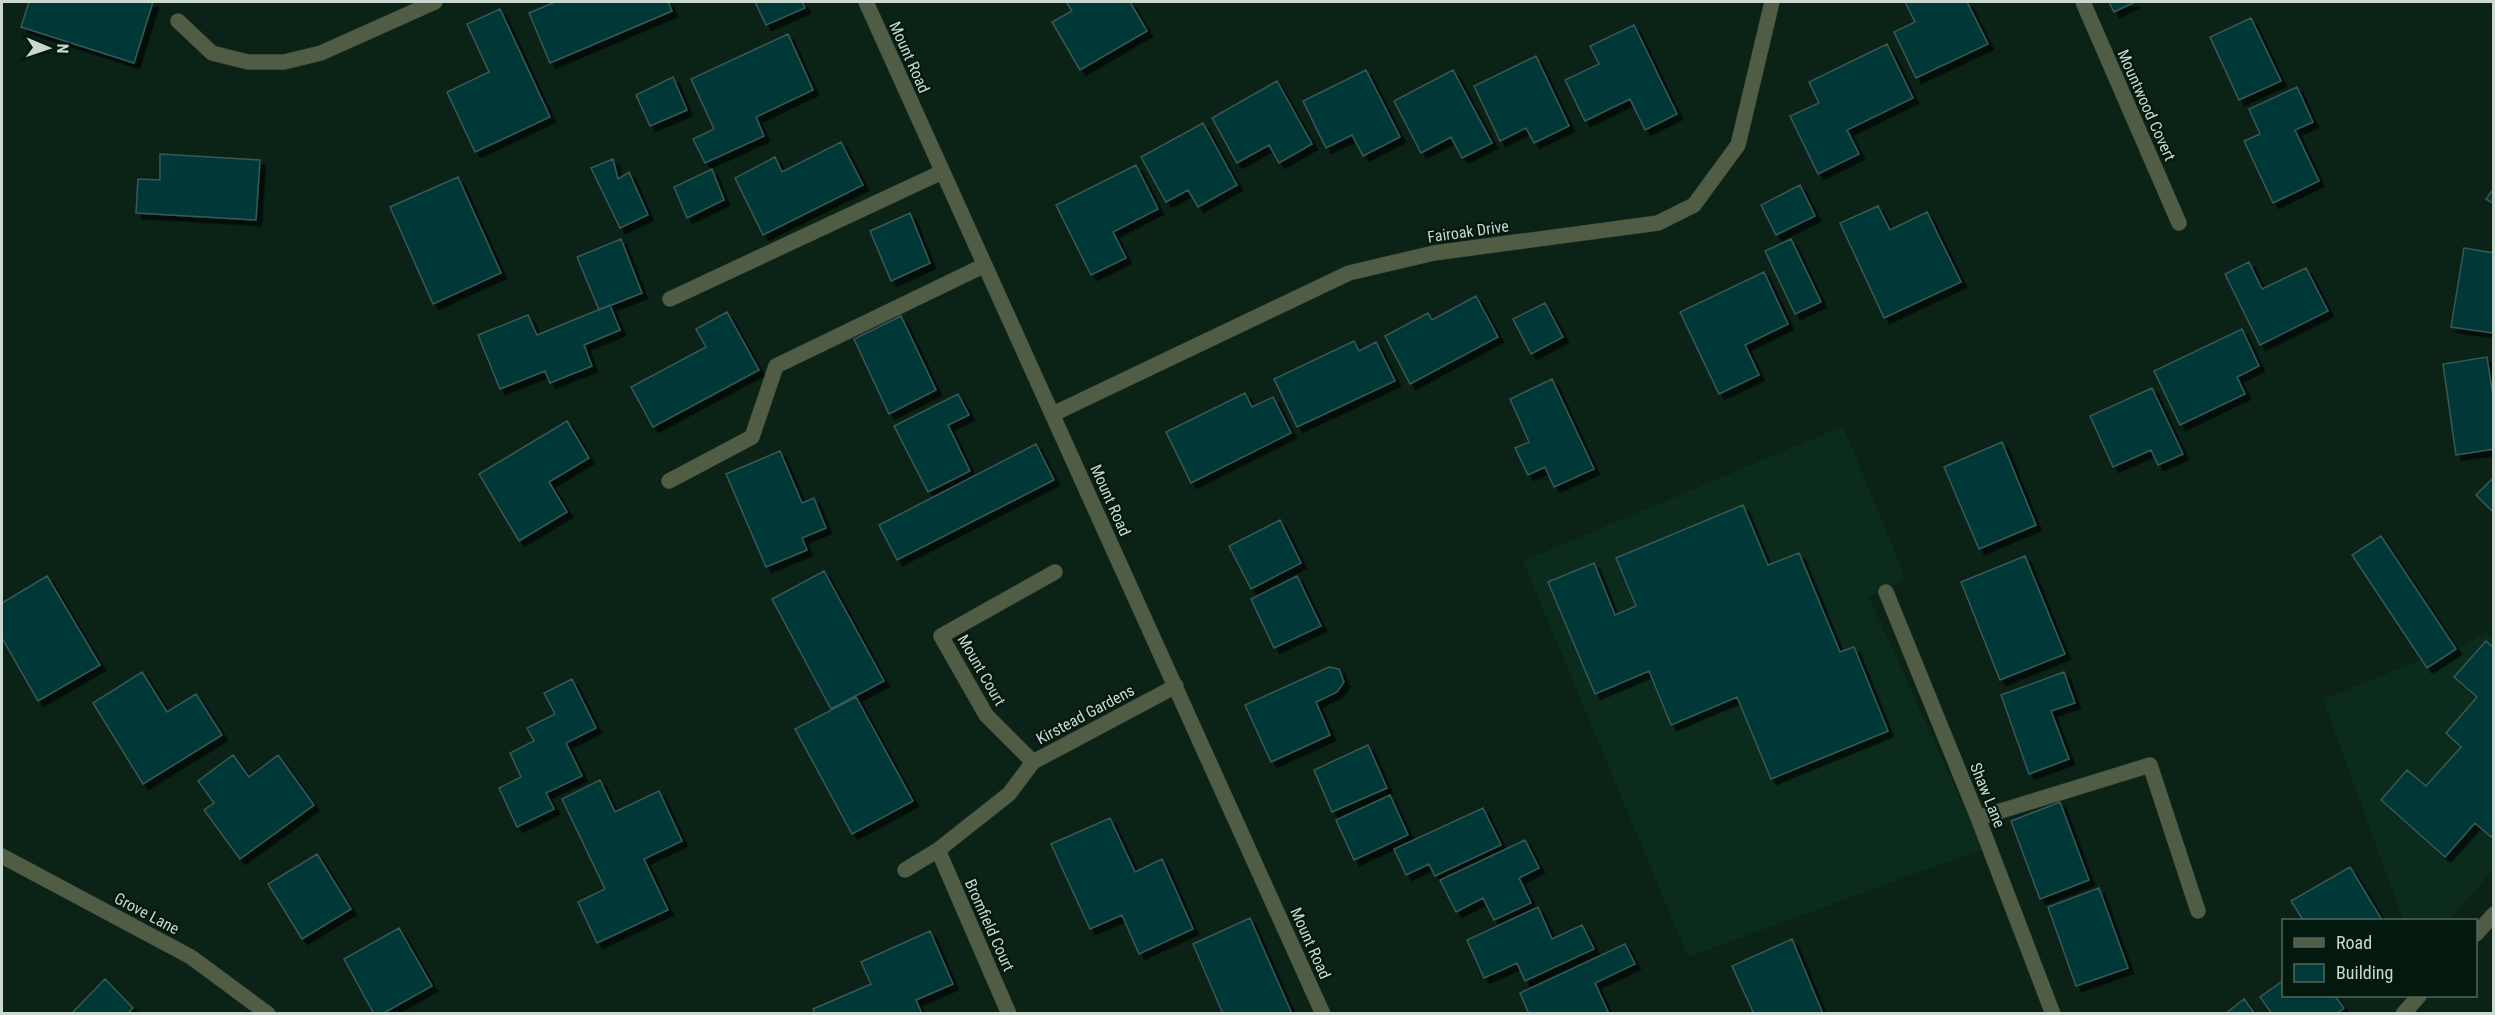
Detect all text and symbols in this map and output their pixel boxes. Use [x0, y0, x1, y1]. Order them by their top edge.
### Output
north arrow [18, 18, 78, 78]
street label: Mount Road [885, 19, 934, 96]
text: N [53, 43, 72, 54]
street label: Mountwood Covert [2114, 47, 2180, 164]
street label: Fairoak Drive [1426, 216, 1510, 247]
street label: Mount Road [1086, 462, 1135, 539]
street label: Mount Court [954, 631, 1010, 709]
street label: Kirstead Gardens [1033, 681, 1138, 748]
street label: Shaw Lane [1966, 760, 2009, 830]
street label: Bromfield Court [961, 876, 1018, 975]
street label: Grove Lane [111, 888, 182, 938]
street label: Mount Road [1286, 905, 1335, 982]
legend [2282, 919, 2477, 997]
text: Road [2336, 932, 2372, 953]
text: Building [2336, 962, 2393, 983]

